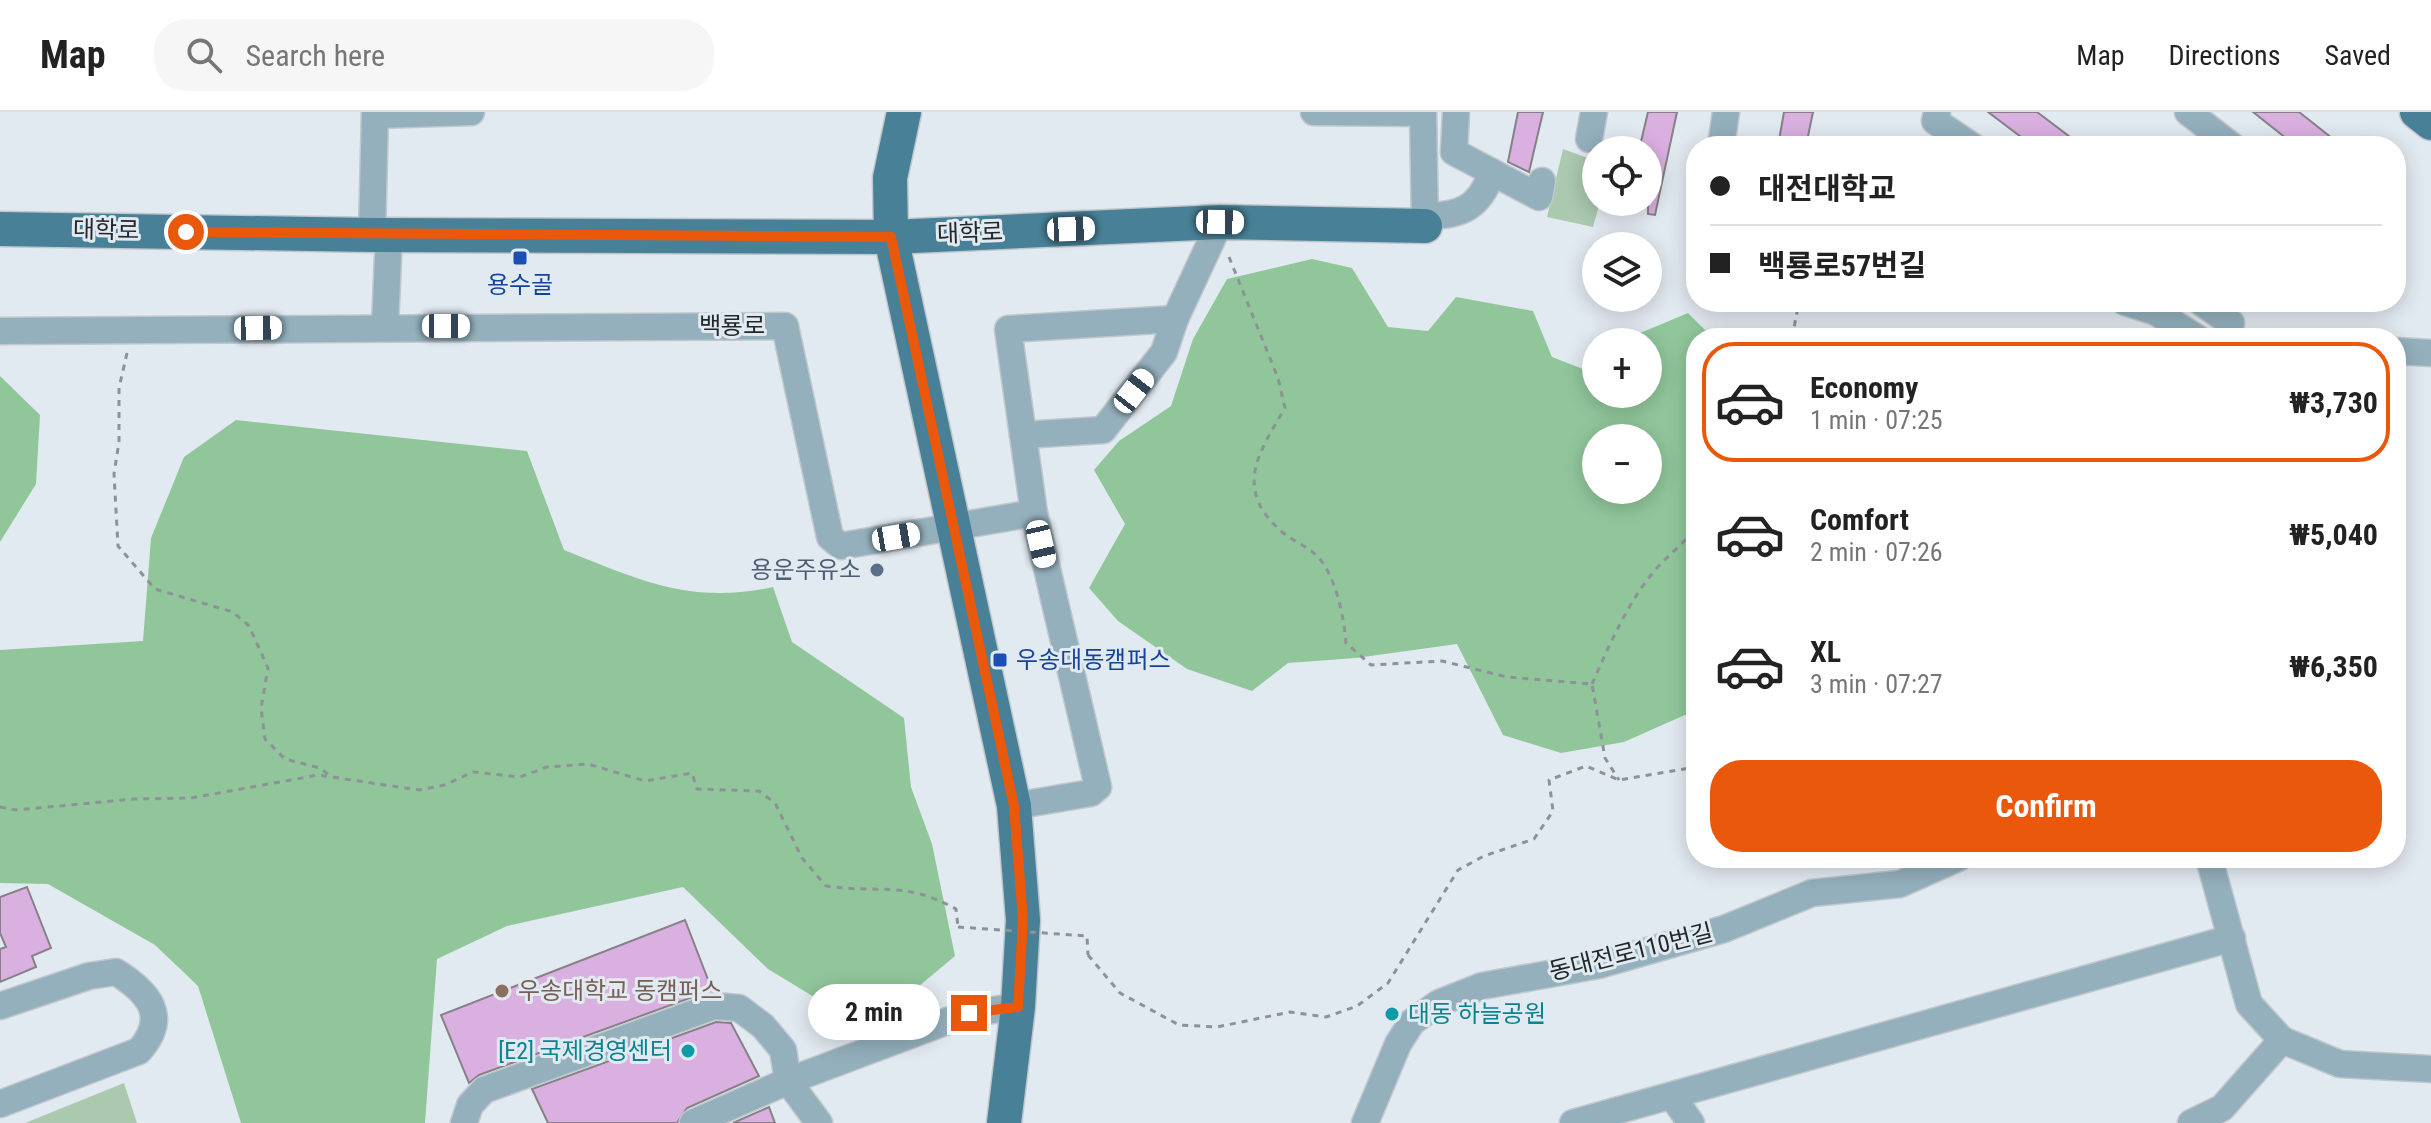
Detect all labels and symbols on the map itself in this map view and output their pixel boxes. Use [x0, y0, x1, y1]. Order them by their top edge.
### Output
car [1196, 210, 1244, 234]
route start [168, 214, 204, 250]
street label: 대학로 [73, 215, 139, 245]
car [1047, 216, 1095, 242]
street label: 대학로 [936, 218, 1004, 248]
marker: 용수골 [511, 249, 529, 267]
place label: 용수골 [487, 271, 553, 299]
street label: 백룡로 [699, 312, 765, 340]
car [422, 314, 470, 338]
car [234, 316, 282, 340]
car [1110, 365, 1158, 417]
car [1024, 518, 1058, 570]
car [870, 521, 922, 553]
place label: 용운주유소 [751, 556, 861, 584]
marker: 용운주유소 [868, 561, 886, 579]
place label: 우송대동캠퍼스 [1016, 646, 1171, 674]
marker: 우송대동캠퍼스 [991, 651, 1009, 669]
street label: 동대전로110번길 [1546, 918, 1716, 986]
place label: 우송대학교 동캠퍼스 [518, 977, 722, 1005]
marker: 우송대학교 동캠퍼스 [493, 982, 511, 1000]
callout: 2 min [809, 985, 941, 1041]
route end [951, 995, 987, 1031]
place label: 대동 하늘공원 [1408, 1000, 1546, 1028]
marker: 대동 하늘공원 [1383, 1005, 1401, 1023]
place label: [E2] 국제경영센터 [498, 1037, 672, 1065]
marker: [E2] 국제경영센터 [679, 1042, 697, 1060]

